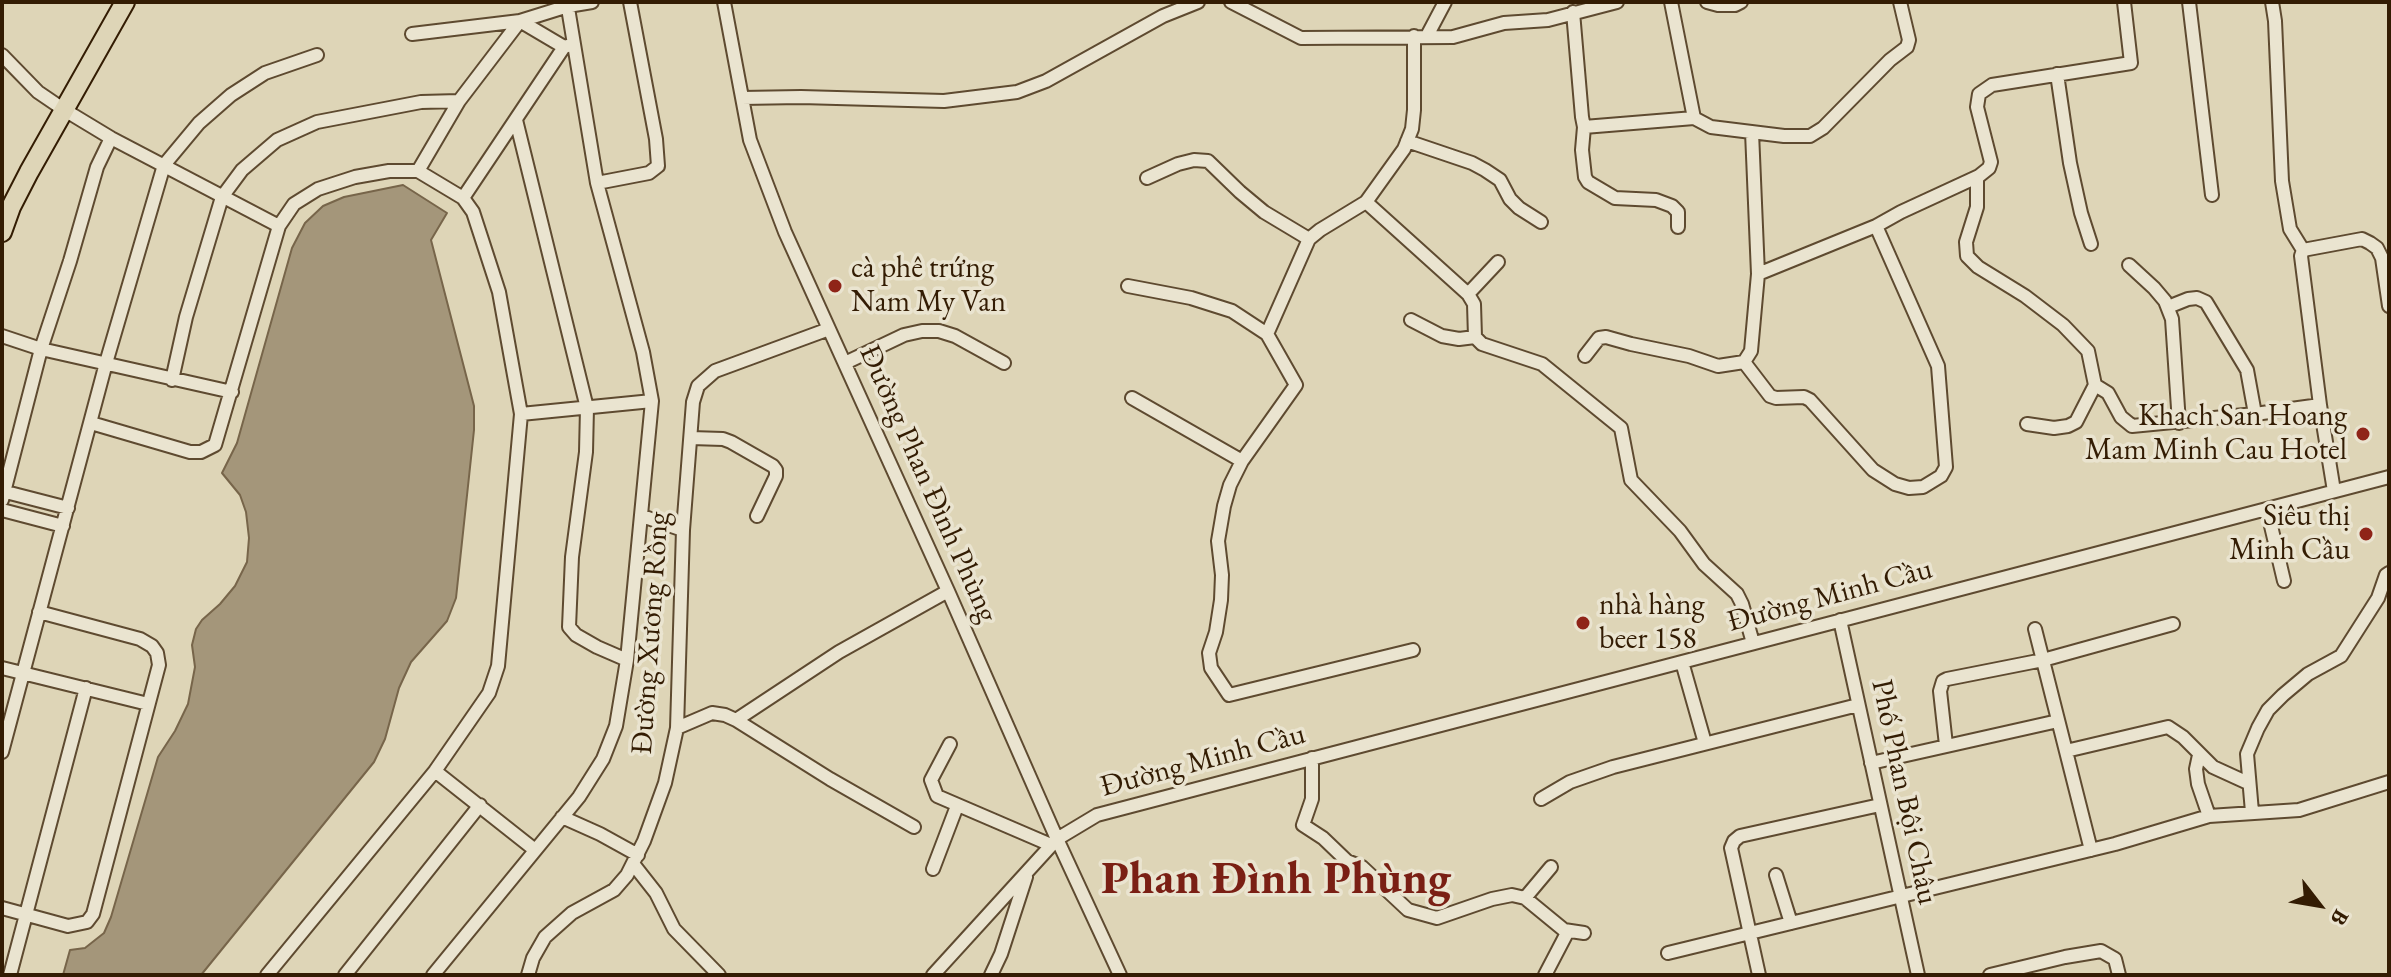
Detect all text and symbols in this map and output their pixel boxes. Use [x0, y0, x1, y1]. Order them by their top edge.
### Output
place label: cà phê trứng Nam My Van [851, 251, 1006, 322]
marker: cà phê trứng Nam My Van [826, 277, 844, 295]
street label: Đường Phan Đình Phùng [851, 340, 1005, 628]
place label: Khach San Hoang Mam Minh Cau Hotel [2085, 399, 2347, 470]
marker: Khach San Hoang Mam Minh Cau Hotel [2354, 425, 2372, 443]
place label: Siêu thị Minh Cầu [2229, 499, 2350, 570]
street label: Đường Xương Rồng [625, 511, 677, 755]
marker: Siêu thị Minh Cầu [2357, 525, 2375, 543]
street label: Đường Minh Cầu [1724, 551, 1936, 641]
place label: nhà hàng beer 158 [1599, 588, 1705, 658]
marker: nhà hàng beer 158 [1574, 614, 1592, 632]
street label: Phố Phan Bội Châu [1863, 676, 1945, 908]
street label: Đường Minh Cầu [1097, 716, 1309, 806]
district label: Phan Đình Phùng [1101, 852, 1451, 908]
north arrow [2279, 865, 2359, 945]
text: B [2324, 904, 2356, 931]

